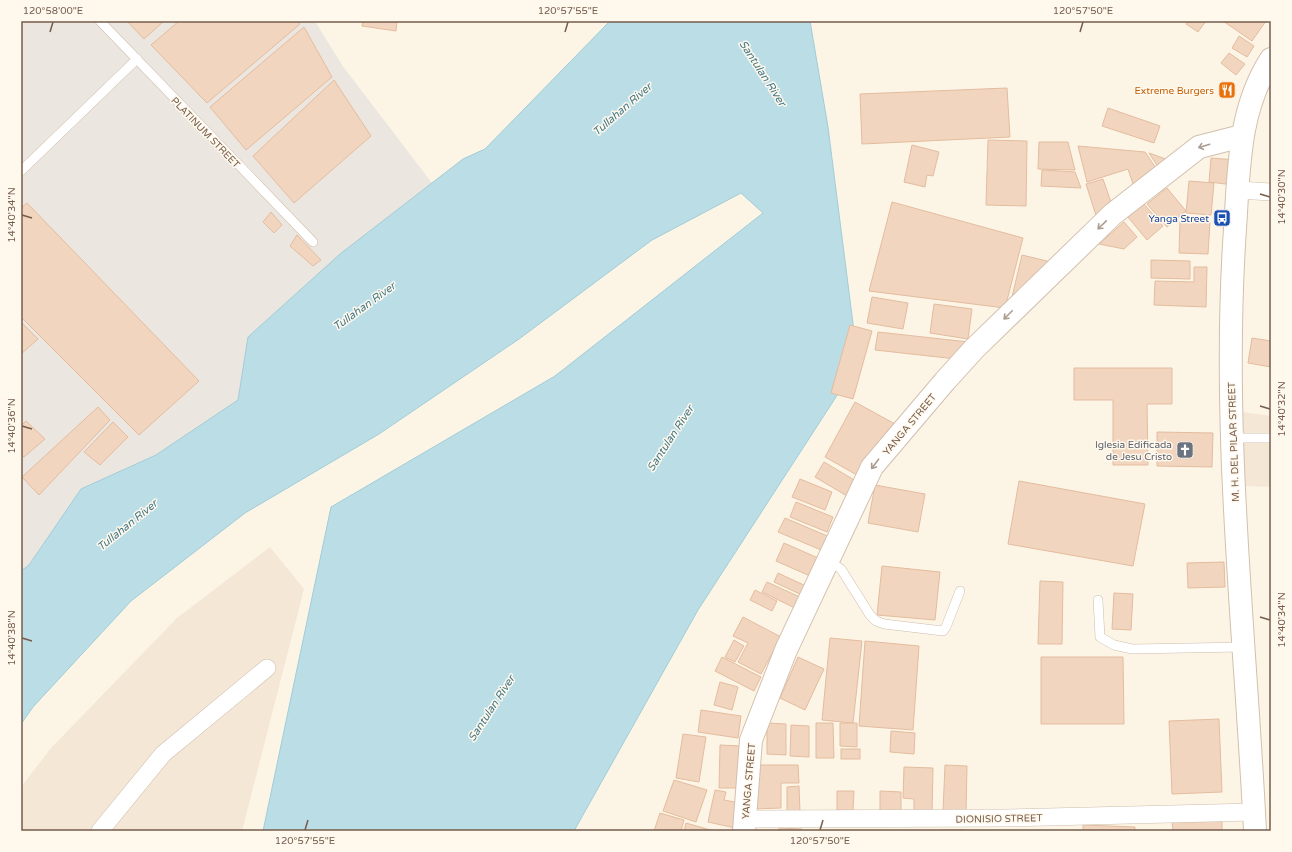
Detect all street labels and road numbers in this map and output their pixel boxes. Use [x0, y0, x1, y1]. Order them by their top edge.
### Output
street label: PLATINUM STREET [168, 95, 242, 171]
street label: M. H. DEL PILAR STREET [1226, 382, 1242, 502]
street label: YANGA STREET [880, 391, 939, 458]
street label: YANGA STREET [740, 742, 758, 820]
street label: DIONISIO STREET [955, 812, 1043, 826]

